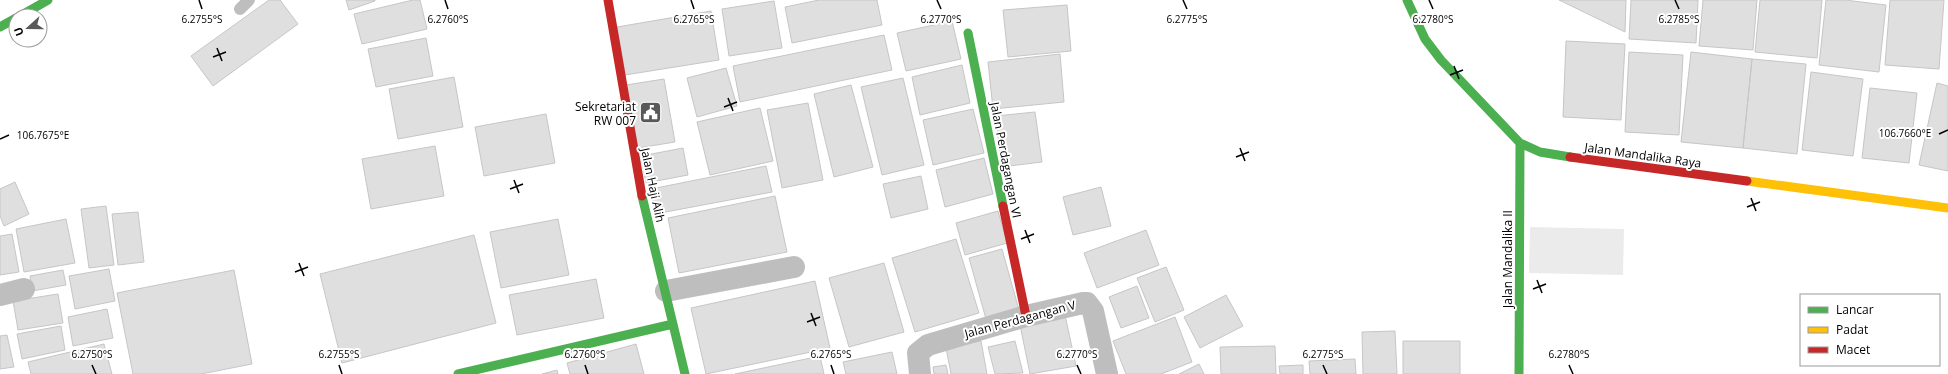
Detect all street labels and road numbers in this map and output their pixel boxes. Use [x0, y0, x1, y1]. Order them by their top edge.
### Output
street label: Jalan Perdagangan VI [986, 100, 1026, 219]
street label: Jalan Mandalika Raya [1583, 138, 1703, 172]
street label: Jalan Haji Alih [637, 145, 669, 224]
street label: Jalan Mandalika II [1499, 210, 1516, 309]
street label: Jalan Perdagangan V [962, 296, 1078, 342]

